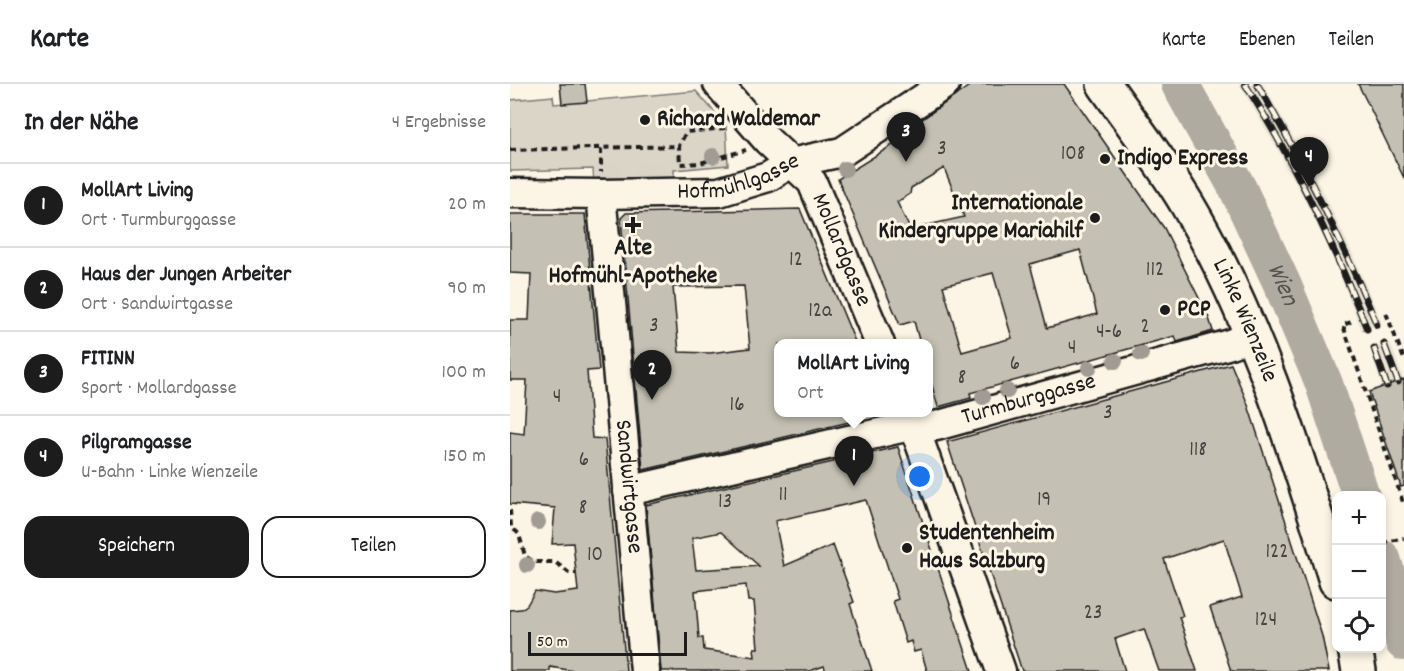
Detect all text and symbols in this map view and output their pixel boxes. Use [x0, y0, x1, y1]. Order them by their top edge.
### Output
text: Karte [30, 21, 89, 61]
text: Karte [1162, 26, 1206, 56]
text: Ebenen [1239, 26, 1296, 56]
text: Teilen [1329, 26, 1374, 56]
place label: Richard Waldemar [657, 103, 821, 137]
text: In der Nähe [24, 105, 138, 142]
text: 4 Ergebnisse [392, 109, 486, 137]
pin: 3 [886, 112, 926, 162]
marker: Richard Waldemar [638, 113, 652, 127]
house number: 3 [937, 135, 947, 165]
pin: 4 [1290, 138, 1328, 187]
house number: 108 [1061, 140, 1085, 170]
place label: Indigo Express [1117, 142, 1248, 176]
street label: Hofmühlgasse [677, 145, 802, 210]
marker: Indigo Express [1098, 152, 1112, 166]
text: MollArt Living [81, 176, 194, 207]
place label: Internationale Kindergruppe Mariahilf [878, 187, 1085, 249]
street label: Mollardgasse [802, 188, 880, 312]
text: 1 [41, 191, 46, 219]
text: 20 m [448, 191, 486, 219]
text: Ort · Turmburggasse [81, 207, 236, 235]
marker: Internationale Kindergruppe Mariahilf [1088, 211, 1102, 225]
marker: Alte Hofmühl-Apotheke [626, 218, 640, 232]
place label: Alte Hofmühl-Apotheke [549, 232, 718, 294]
house number: 12 [789, 246, 803, 276]
street label: Linke Wienzeile [1203, 253, 1286, 387]
house number: 112 [1146, 256, 1164, 286]
water label: Wien [1256, 257, 1308, 312]
text: Haus der Jungen Arbeiter [81, 260, 291, 291]
text: 2 [39, 275, 48, 303]
text: 90 m [448, 275, 486, 303]
text: Ort · Sandwirtgasse [81, 291, 233, 319]
place label: PCP [1177, 293, 1211, 327]
house number: 12a [808, 297, 833, 327]
marker: PCP [1158, 303, 1172, 317]
house number: 3 [649, 312, 659, 342]
house number: 2 [1140, 313, 1150, 343]
house number: 4-6 [1096, 318, 1122, 348]
house number: 4 [1068, 334, 1076, 364]
popup [774, 339, 933, 417]
text: FITINN [81, 344, 135, 375]
text: MollArt Living [797, 349, 910, 380]
pin: 2 [632, 350, 672, 400]
house number: 6 [1010, 350, 1020, 380]
text: 3 [39, 359, 48, 387]
text: 100 m [442, 359, 486, 387]
house number: 8 [958, 364, 966, 394]
street label: Turmburggasse [958, 365, 1100, 435]
text: Sport · Mollardgasse [81, 375, 237, 403]
text: Ort [797, 380, 824, 408]
house number: 4 [553, 383, 561, 413]
house number: 16 [730, 391, 744, 421]
house number: 3 [1103, 399, 1113, 429]
street label: Sandwirtgasse [605, 418, 651, 555]
text: Pilgramgasse [81, 428, 192, 459]
pin: 1 [834, 436, 874, 486]
house number: 118 [1189, 436, 1207, 466]
text: 4 [39, 443, 48, 471]
text: 150 m [443, 443, 486, 471]
house number: 6 [579, 446, 589, 476]
text: U-Bahn · Linke Wienzeile [81, 459, 258, 487]
your location [905, 462, 934, 491]
house number: 11 [778, 481, 788, 511]
house number: 19 [1037, 486, 1051, 516]
house number: 13 [718, 488, 732, 518]
map controls [1332, 491, 1386, 653]
button: + [1332, 491, 1386, 545]
house number: 8 [579, 494, 587, 524]
button: Speichern [24, 516, 249, 578]
button: Teilen [261, 516, 486, 578]
place label: Studentenheim Haus Salzburg [919, 517, 1055, 579]
house number: 122 [1266, 538, 1288, 568]
house number: 10 [587, 541, 603, 571]
marker: Studentenheim Haus Salzburg [900, 541, 914, 555]
button: − [1332, 545, 1386, 599]
house number: 23 [1084, 599, 1102, 629]
button: locate [1332, 599, 1386, 653]
house number: 124 [1255, 606, 1277, 636]
scale bar [528, 629, 687, 656]
text: 50 m [537, 631, 568, 654]

